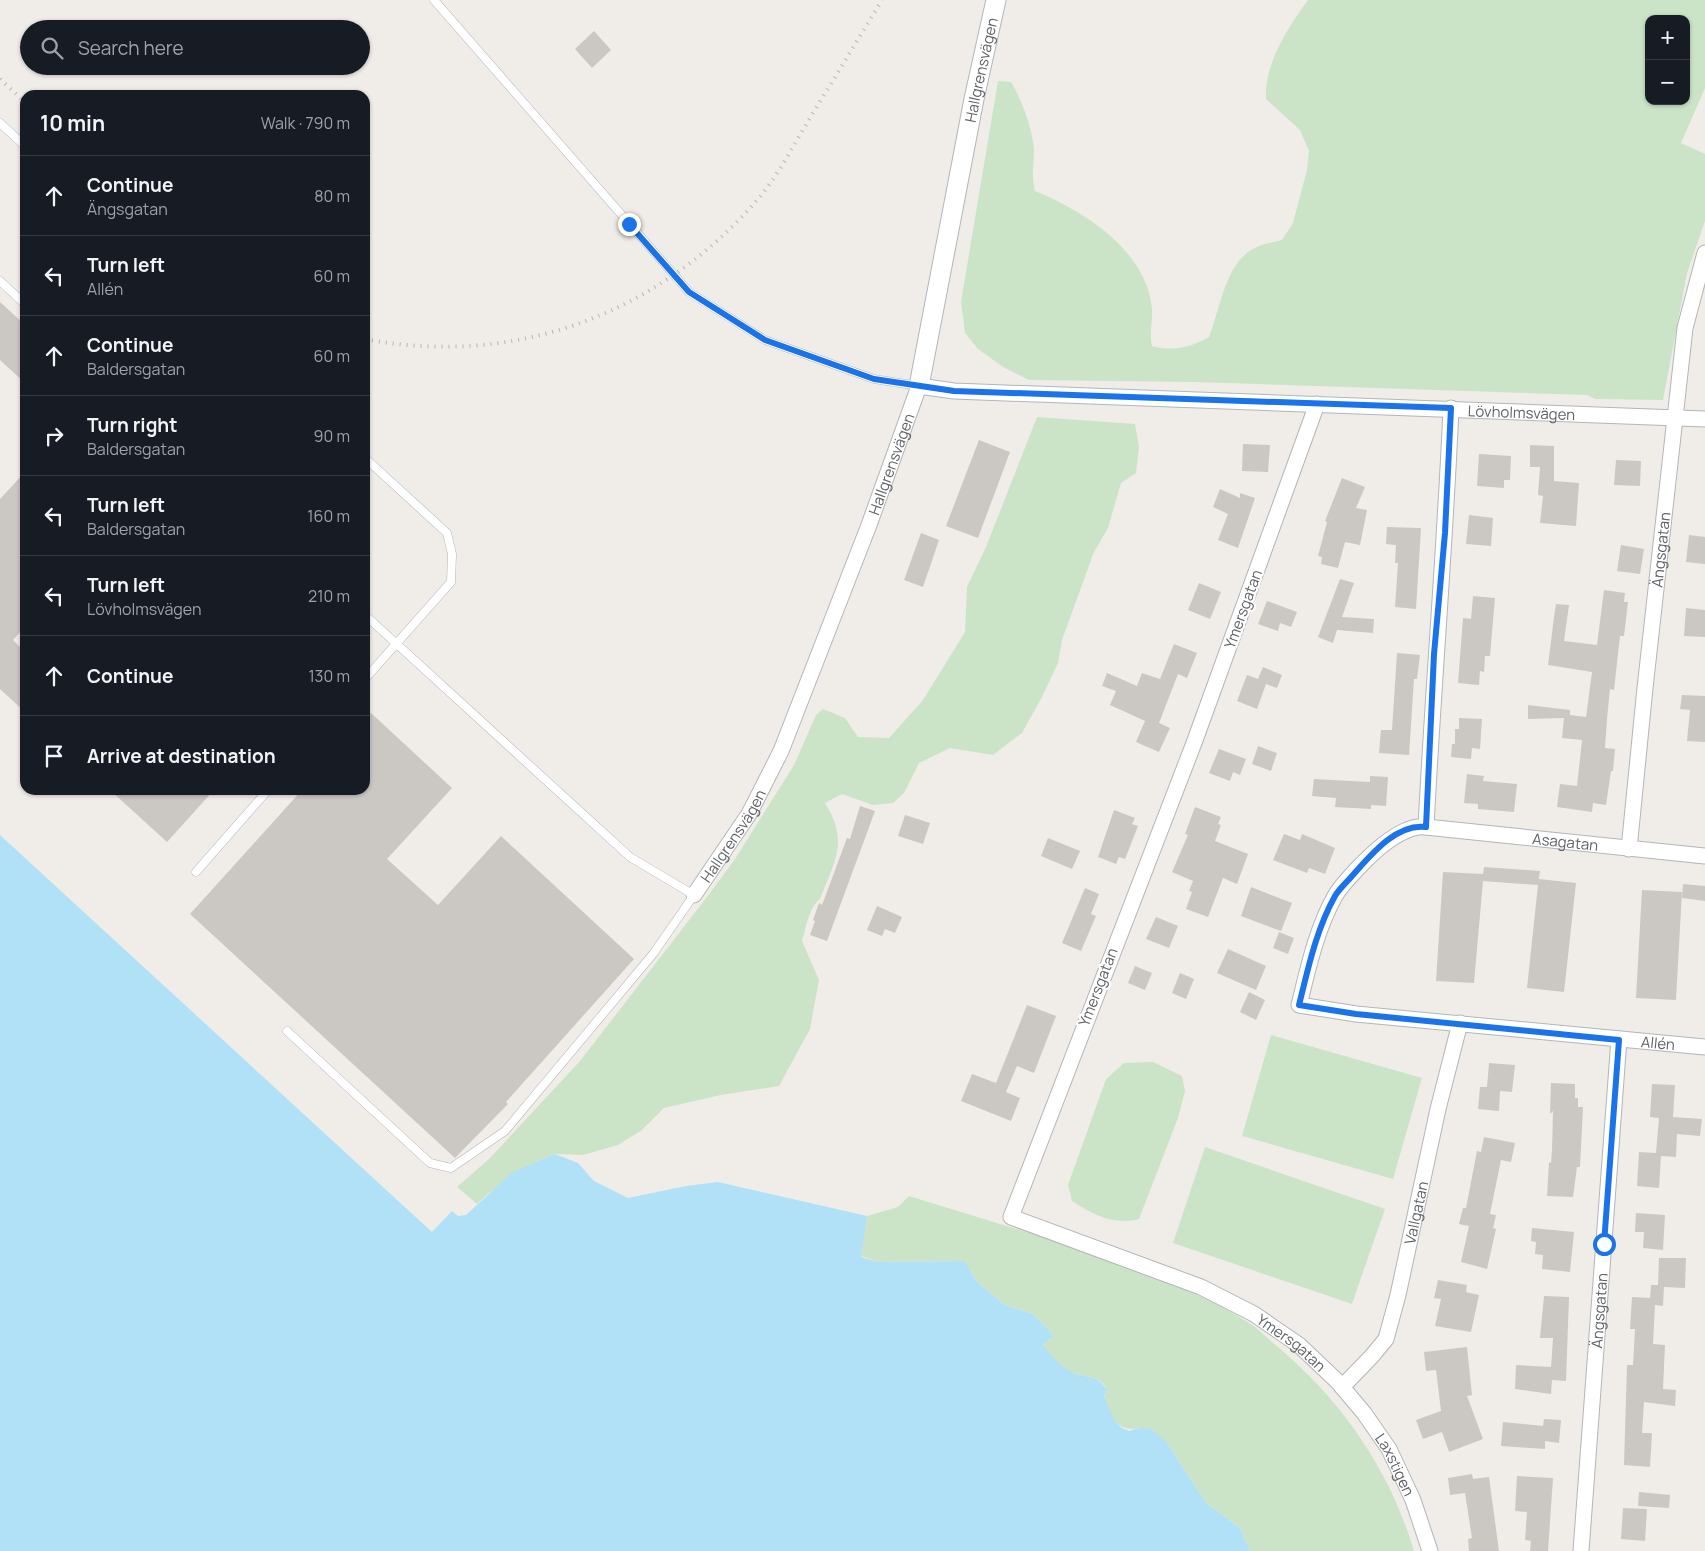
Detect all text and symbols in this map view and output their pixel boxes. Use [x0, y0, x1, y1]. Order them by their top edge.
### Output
street label: Hallgrensvägen [959, 15, 1002, 124]
map controls [1645, 15, 1690, 105]
button: + [1645, 15, 1690, 60]
search box [20, 20, 370, 75]
icon: search [38, 34, 66, 62]
text: Search here [78, 35, 184, 61]
button: − [1645, 60, 1690, 105]
text: 10 min [40, 109, 105, 137]
text: Walk · 790 m [261, 112, 350, 134]
text: Continue [87, 172, 173, 198]
icon: ahead [40, 182, 68, 210]
text: 80 m [314, 185, 350, 207]
text: Ängsgatan [87, 198, 168, 220]
route end [618, 213, 641, 236]
text: Turn left [87, 252, 165, 278]
icon: left [40, 262, 68, 290]
text: 60 m [314, 265, 350, 287]
text: Allén [87, 278, 123, 300]
text: Continue [87, 332, 173, 358]
icon: ahead [40, 342, 68, 370]
text: 60 m [314, 345, 350, 367]
text: Baldersgatan [87, 358, 185, 380]
street label: Lövholmsvägen [1467, 400, 1576, 425]
street label: Hallgrensvägen [863, 410, 919, 518]
text: Turn right [87, 412, 177, 438]
icon: right [40, 422, 68, 450]
text: 90 m [314, 425, 350, 447]
text: Baldersgatan [87, 438, 185, 460]
text: Turn left [87, 492, 165, 518]
icon: left [40, 502, 68, 530]
text: 160 m [307, 505, 350, 527]
street label: Ängsgatan [1646, 511, 1675, 588]
text: Baldersgatan [87, 518, 185, 540]
street label: Ymersgatan [1219, 567, 1267, 651]
text: Turn left [87, 572, 165, 598]
icon: left [40, 582, 68, 610]
text: 210 m [308, 585, 350, 607]
text: Lövholmsvägen [87, 598, 201, 620]
icon: ahead [40, 662, 68, 690]
text: Continue [87, 663, 173, 689]
text: 130 m [308, 665, 350, 687]
icon: arrive [40, 742, 68, 770]
text: Arrive at destination [87, 743, 276, 769]
street label: Hallgrensvägen [695, 786, 770, 886]
street label: Asagatan [1531, 828, 1599, 855]
street label: Ymersgatan [1073, 945, 1123, 1029]
street label: Allén [1640, 1030, 1676, 1055]
street label: Vallgatan [1399, 1179, 1433, 1246]
route start [1593, 1233, 1616, 1256]
street label: Ängsgatan [1586, 1272, 1612, 1349]
street label: Ymersgatan [1253, 1309, 1331, 1376]
street label: Laxstigen [1371, 1429, 1420, 1499]

